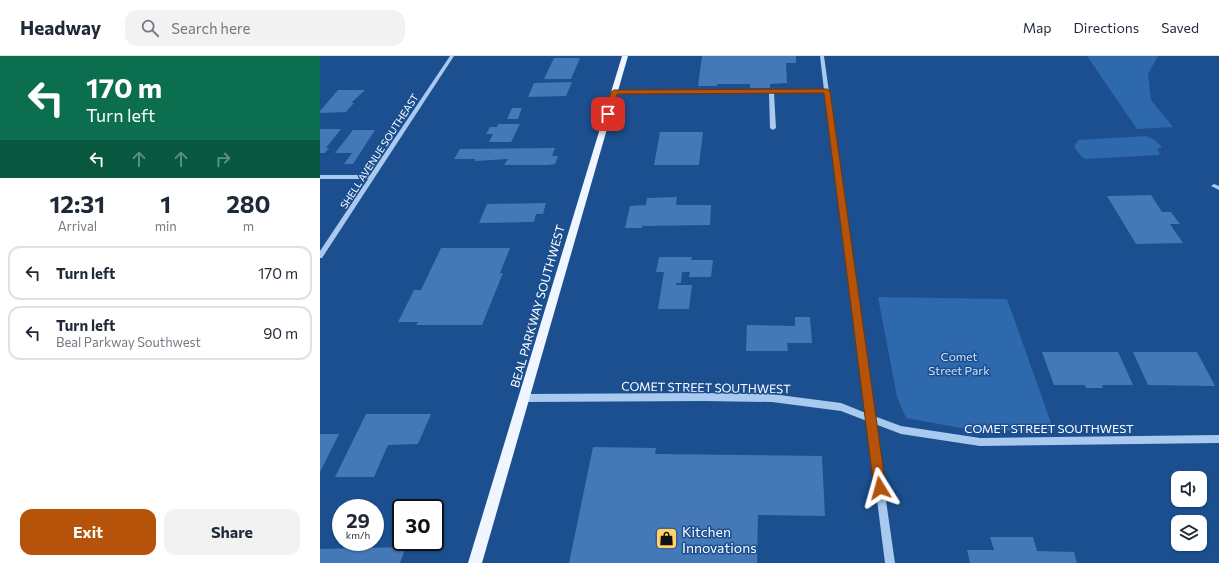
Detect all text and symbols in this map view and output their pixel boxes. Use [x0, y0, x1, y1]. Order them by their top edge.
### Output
search box [125, 10, 405, 46]
text: Headway [20, 16, 101, 39]
icon: search [139, 17, 161, 39]
text: Search here [171, 19, 251, 37]
text: Map [1023, 19, 1052, 36]
text: Directions [1074, 19, 1139, 36]
text: Saved [1161, 19, 1199, 36]
text: 170 m [86, 70, 162, 104]
icon: left [20, 72, 72, 124]
street label: SHELL AVENUE SOUTHEAST [337, 91, 421, 211]
pin [591, 97, 625, 131]
icon: arrive [597, 103, 619, 125]
text: Turn left [86, 104, 155, 126]
icon: left [86, 148, 108, 170]
icon: ahead [128, 148, 150, 170]
icon: ahead [170, 148, 192, 170]
icon: right [212, 148, 234, 170]
text: 12:31 [49, 189, 105, 218]
text: 1 [160, 189, 171, 218]
text: 280 [226, 189, 271, 218]
text: Arrival [58, 218, 97, 234]
text: min [155, 218, 177, 234]
text: m [243, 218, 254, 234]
street label: BEAL PARKWAY SOUTHWEST [507, 223, 567, 389]
icon: left [22, 262, 44, 284]
text: Turn left [56, 264, 115, 282]
text: 170 m [258, 264, 298, 282]
text: Turn left [56, 316, 115, 334]
icon: left [22, 322, 44, 344]
text: 90 m [263, 324, 298, 342]
text: Beal Parkway Southwest [56, 334, 201, 350]
park label: Comet Street Park [928, 349, 990, 377]
street label: COMET STREET SOUTHWEST [621, 379, 791, 395]
street label: COMET STREET SOUTHWEST [964, 421, 1134, 435]
position arrow [859, 467, 901, 509]
map controls [1171, 471, 1207, 551]
button: sound [1171, 471, 1207, 507]
speed limit sign: 30 [392, 499, 444, 551]
text: 29 [346, 508, 370, 532]
button: Exit [20, 509, 156, 555]
button: Share [164, 509, 300, 555]
button: layers [1171, 515, 1207, 551]
place label: Kitchen Innovations [682, 523, 757, 556]
shop icon: Kitchen Innovations [653, 526, 679, 552]
text: km/h [346, 529, 370, 541]

